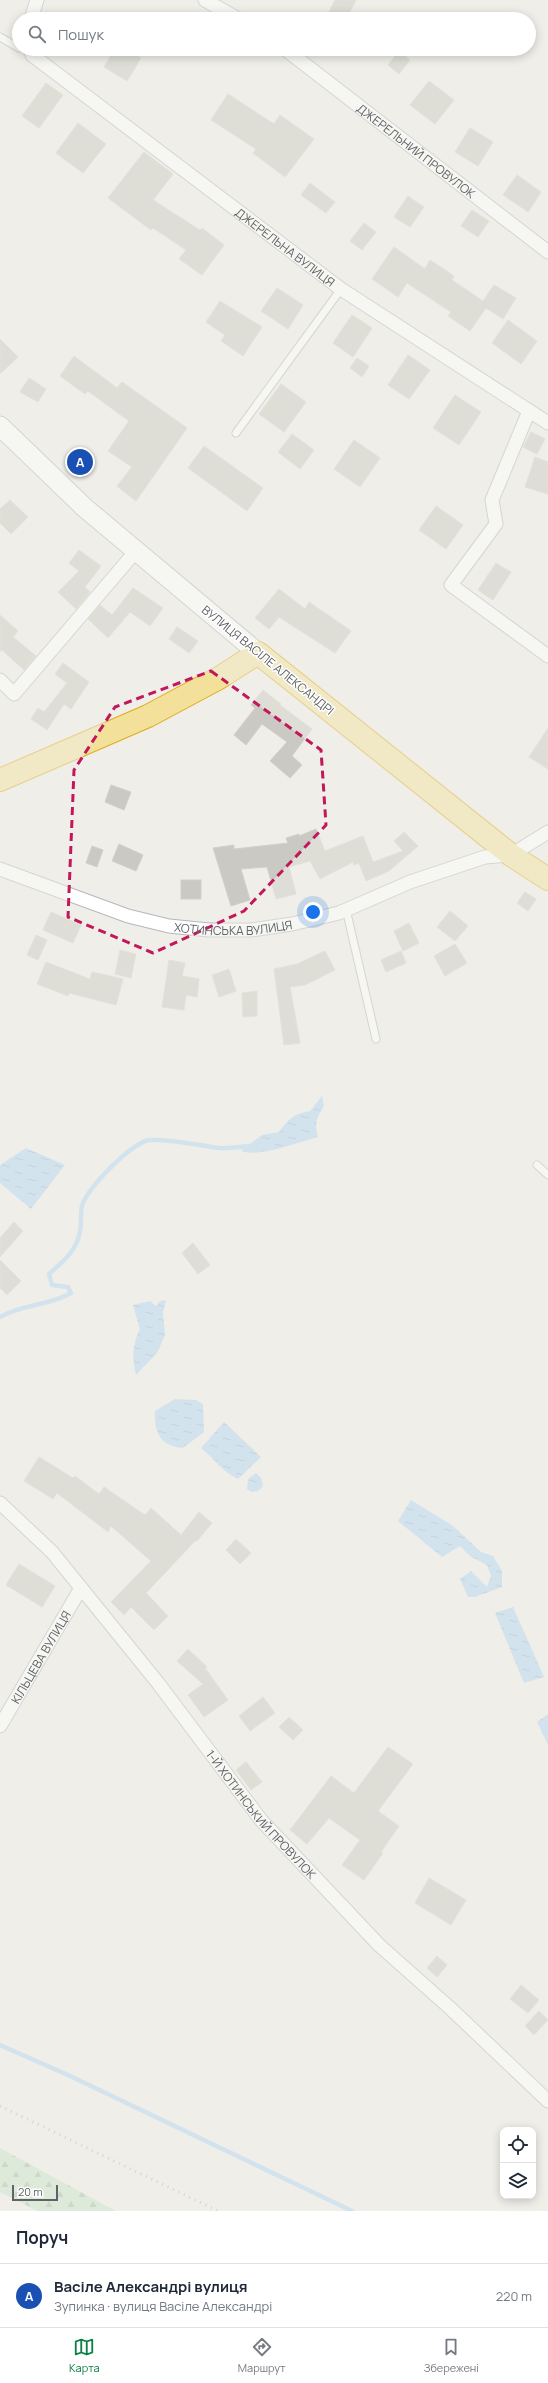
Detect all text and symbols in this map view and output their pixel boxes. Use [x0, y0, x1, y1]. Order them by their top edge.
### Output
search box [12, 12, 536, 56]
icon: search [26, 23, 48, 45]
text: Пошук [58, 24, 104, 45]
street label: ДЖЕРЕЛЬНИЙ ПРОВУЛОК [354, 99, 480, 202]
street label: ДЖЕРЕЛЬНА ВУЛИЦЯ [232, 203, 339, 290]
pin: A [67, 447, 93, 477]
street label: ВУЛИЦЯ ВАСІЛЕ АЛЕКСАНДРІ [198, 601, 338, 719]
your location [303, 902, 323, 922]
street label: ХОТИНСЬКА ВУЛИЦЯ [173, 916, 293, 939]
street label: КІЛЬЦЕВА ВУЛИЦЯ [7, 1607, 74, 1707]
street label: 1-Й ХОТИНСЬКИЙ ПРОВУЛОК [202, 1746, 321, 1883]
map controls [500, 2127, 536, 2199]
button: locate [500, 2127, 536, 2163]
button: layers [500, 2163, 536, 2199]
scale bar [12, 2183, 58, 2202]
text: 20 m [18, 2184, 43, 2199]
text: Поруч [16, 2226, 68, 2249]
text: Васіле Александрі вулиця [54, 2276, 248, 2297]
text: A [25, 2287, 33, 2305]
text: 220 m [496, 2287, 532, 2305]
text: Зупинка · вулиця Васіле Александрі [54, 2297, 272, 2315]
tab: Карта [69, 2336, 100, 2375]
tab: Маршрут [238, 2336, 286, 2375]
tab: Збережені [424, 2336, 479, 2375]

